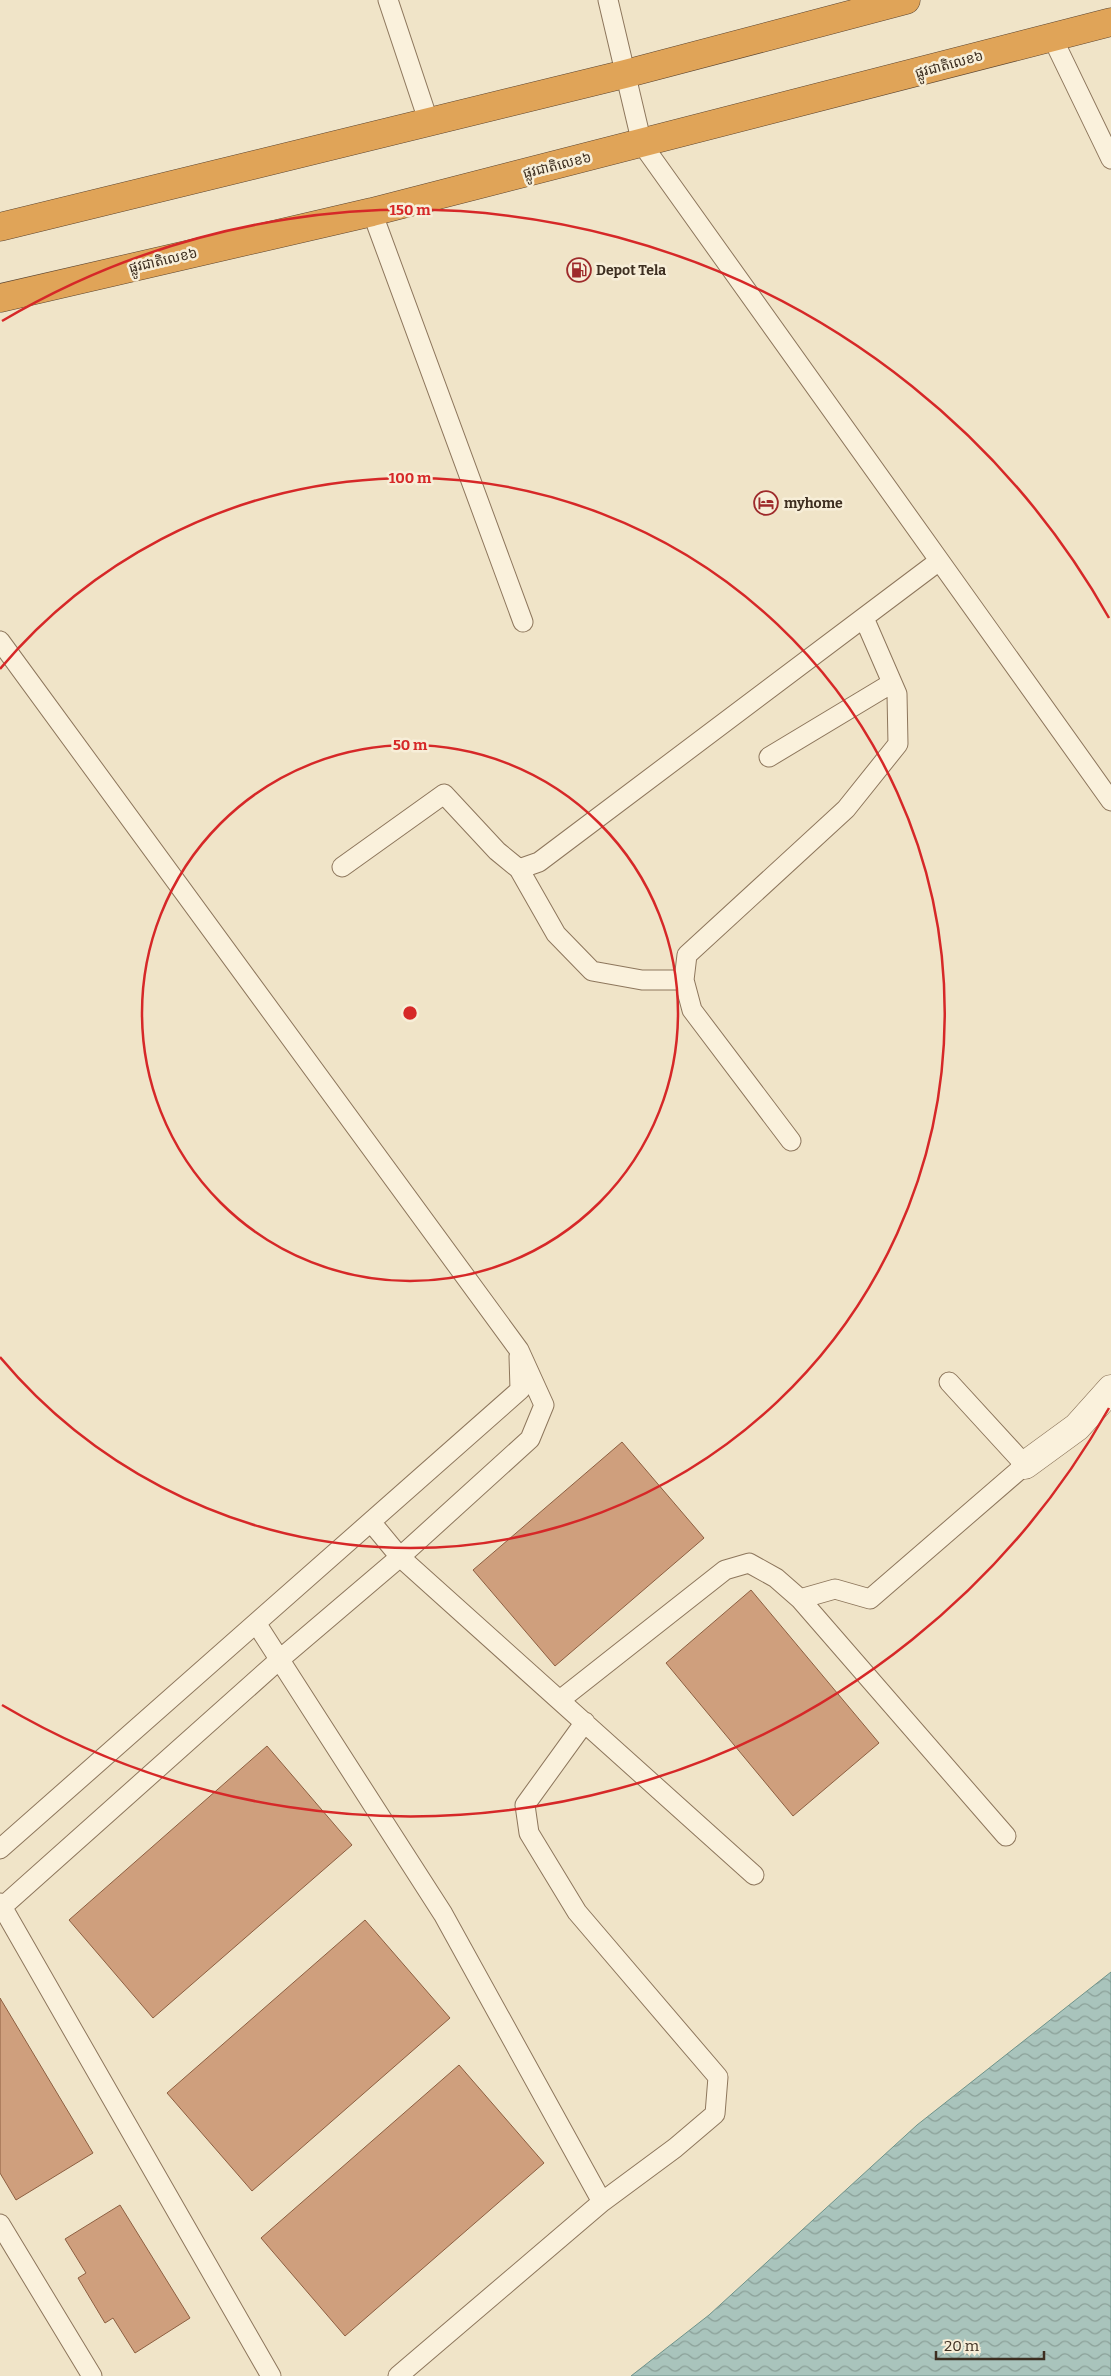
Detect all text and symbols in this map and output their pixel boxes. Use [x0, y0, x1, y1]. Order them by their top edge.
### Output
street label: ផ្លូវជាតិលេខ៦ [913, 47, 986, 85]
street label: ផ្លូវជាតិលេខ៦ [521, 149, 594, 185]
text: 150 m [389, 201, 431, 219]
street label: ផ្លូវជាតិលេខ៦ [127, 244, 200, 280]
fuel station icon: Depot Tela [566, 257, 592, 283]
place label: Depot Tela [596, 262, 666, 279]
text: 100 m [389, 469, 432, 487]
hotel icon: myhome [753, 490, 779, 516]
place label: myhome [784, 495, 843, 512]
text: 50 m [393, 736, 428, 754]
centre of rings [401, 1004, 419, 1022]
scale bar [936, 2328, 1044, 2360]
text: 20 m [944, 2337, 980, 2355]

